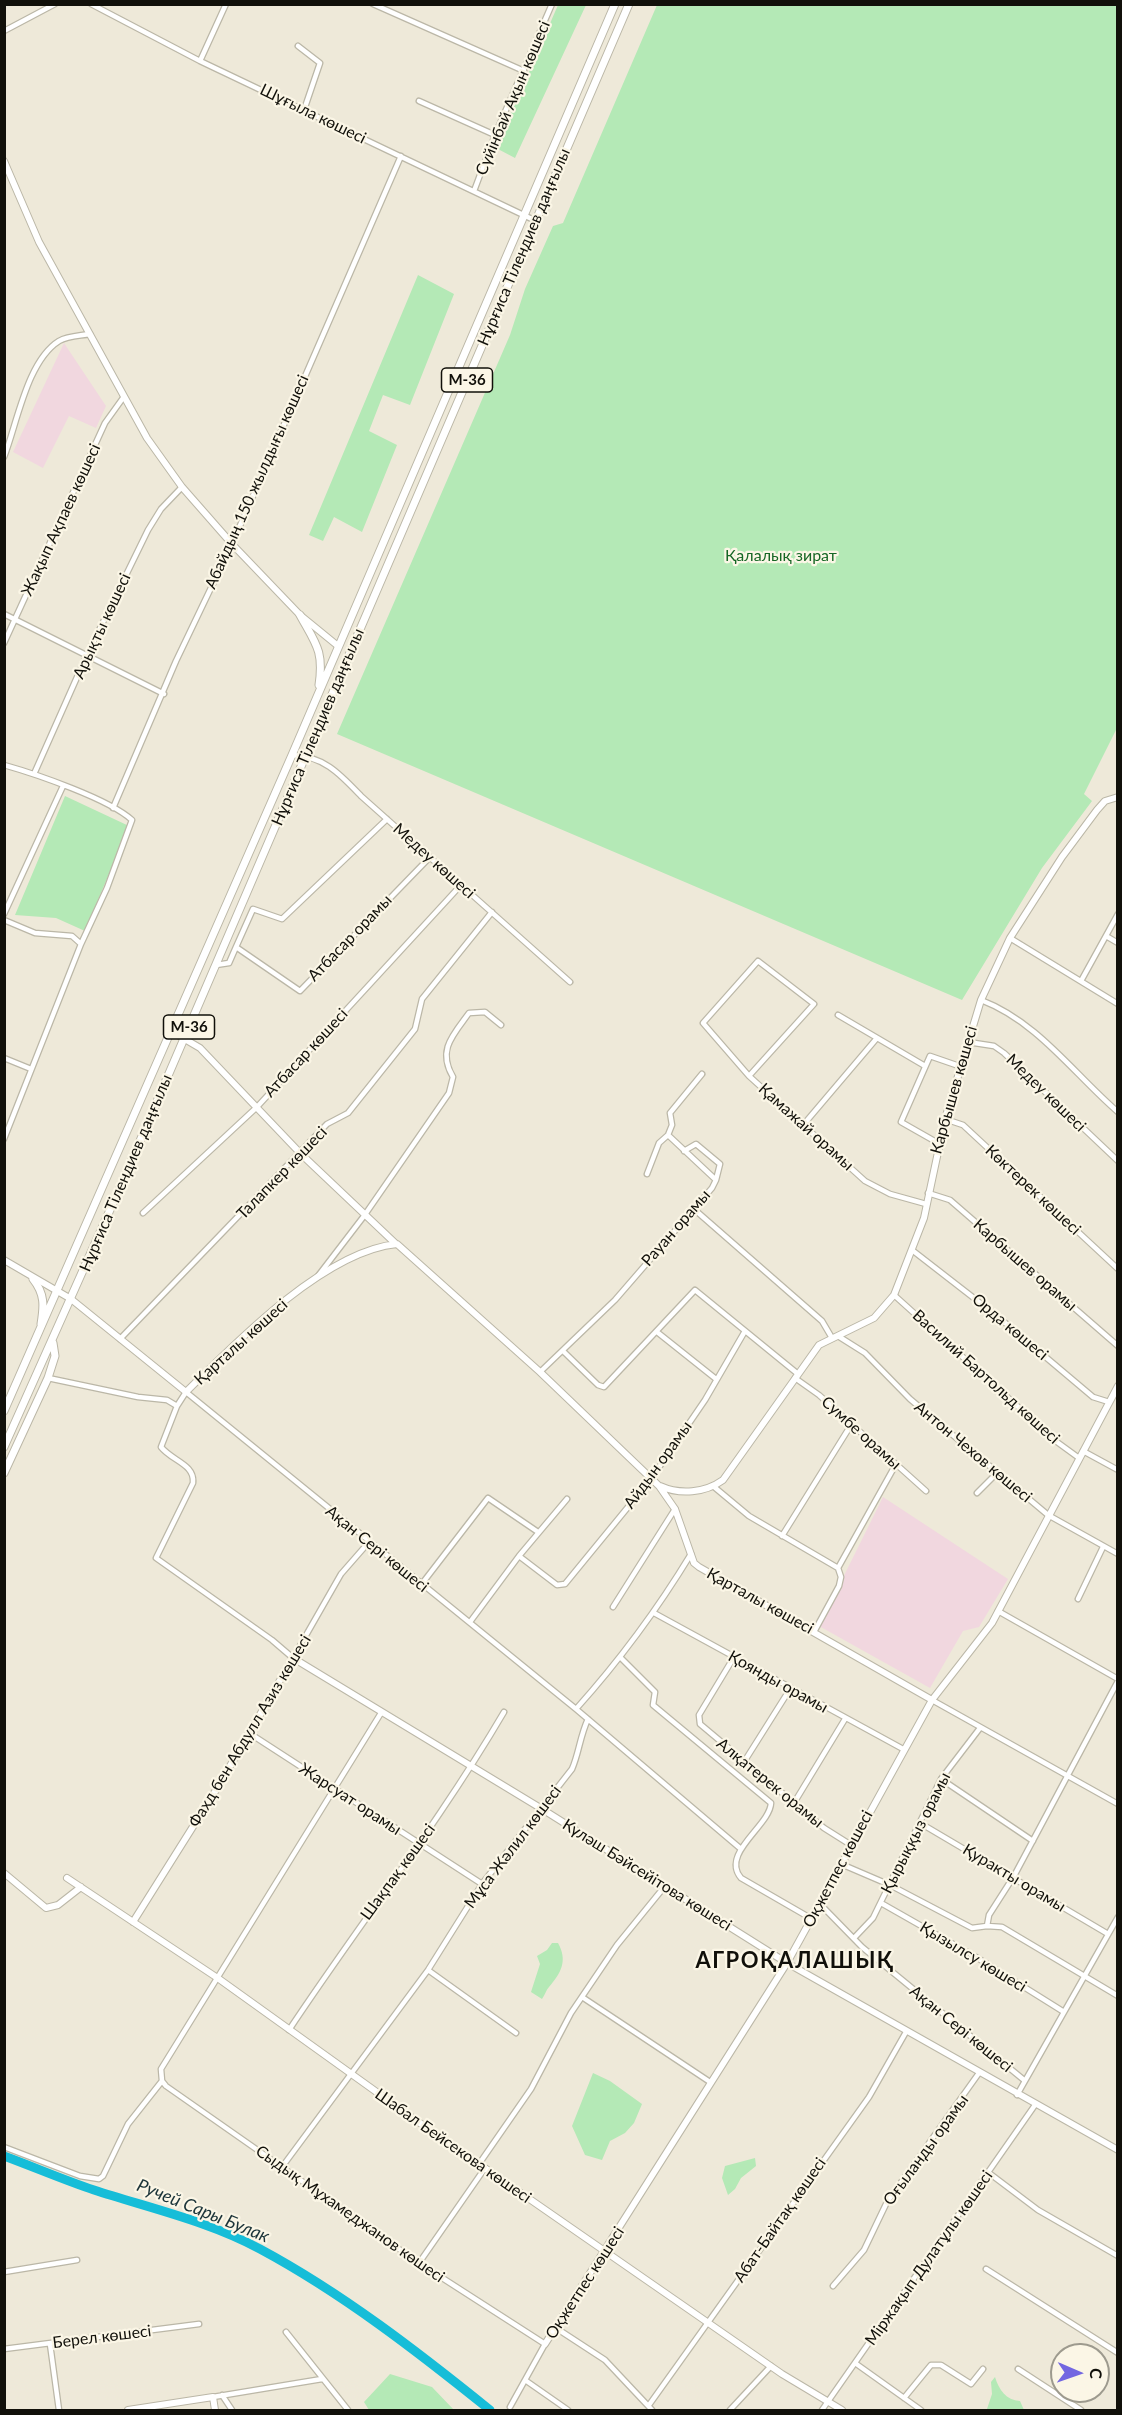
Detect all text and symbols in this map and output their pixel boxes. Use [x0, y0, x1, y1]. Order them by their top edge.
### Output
street label: Сүйінбай Ақын көшесі [472, 18, 554, 178]
street label: Шұғыла көшесі [257, 80, 369, 148]
street label: Нұрғиса Тілендиев даңғылы [474, 145, 574, 349]
road number: M-36 [442, 368, 492, 392]
street label: Абайдың 150 жылдығы көшесі [201, 372, 313, 592]
street label: Жақып Ақпаев көшесі [17, 441, 105, 599]
park label: Қалалық зират [725, 546, 837, 566]
street label: Арықты көшесі [69, 570, 135, 682]
street label: Нұрғиса Тілендиев даңғылы [268, 625, 368, 829]
street label: Медеу көшесі [389, 819, 479, 903]
street label: Атбасар орамы [304, 891, 396, 985]
street label: Атбасар көшесі [260, 1005, 352, 1101]
road number: M-36 [164, 1015, 214, 1039]
street label: Карбышев көшесі [927, 1024, 981, 1156]
street label: Медеу көшесі [1002, 1050, 1090, 1136]
street label: Нұрғиса Тілендиев даңғылы [76, 1071, 176, 1275]
street label: Қамажай орамы [755, 1079, 857, 1175]
street label: Талапкер көшесі [233, 1123, 331, 1223]
street label: Көктерек көшесі [981, 1141, 1085, 1239]
street label: Рауан орамы [638, 1186, 714, 1270]
street label: Карбышев орамы [969, 1215, 1081, 1315]
street label: Орда көшесі [968, 1290, 1052, 1364]
street label: Қарталы көшесі [190, 1295, 292, 1389]
street label: Василий Бартольд көшесі [909, 1306, 1063, 1448]
street label: Сумбе орамы [817, 1392, 905, 1474]
street label: Антон Чехов көшесі [910, 1397, 1036, 1507]
street label: Айдын орамы [620, 1418, 696, 1512]
street label: Ақан Сері көшесі [322, 1502, 432, 1596]
street label: Қарталы көшесі [703, 1564, 817, 1638]
street label: Фахд бен Абдулл Азиз көшесі [185, 1631, 315, 1831]
street label: Қоянды орамы [725, 1647, 831, 1717]
street label: Алқатерек орамы [713, 1734, 827, 1832]
street label: Жарсуат орамы [295, 1759, 405, 1839]
street label: Қырыққыз орамы [877, 1769, 955, 1897]
street label: Мұса Жәлил көшесі [461, 1782, 565, 1912]
street label: Оқжетпес көшесі [799, 1807, 877, 1931]
street label: Күләш Бәйсейітова көшесі [559, 1815, 735, 1935]
street label: Шақпақ көшесі [357, 1820, 439, 1924]
street label: Қуракты орамы [959, 1840, 1069, 1916]
street label: Қызылсу көшесі [916, 1918, 1030, 1996]
district label: АГРОҚАЛАШЫҚ [695, 1948, 895, 1974]
street label: Ақан Сері көшесі [906, 1982, 1016, 2076]
street label: Шабал Бейсекова көшесі [371, 2085, 535, 2207]
street label: Оғыланды орамы [879, 2091, 973, 2209]
street label: Сыдық Мұхамеджанов көшесі [252, 2141, 448, 2287]
street label: Абат-Байтақ көшесі [730, 2154, 830, 2286]
street label: Міржақып Дулатұлы көшесі [861, 2167, 997, 2349]
water label: Ручей Сары Булак [134, 2175, 272, 2247]
street label: Оқжетпес көшесі [542, 2223, 628, 2343]
street label: Берел көшесі [52, 2321, 152, 2353]
north arrow [1050, 2343, 1110, 2403]
text: С [1087, 2368, 1106, 2379]

